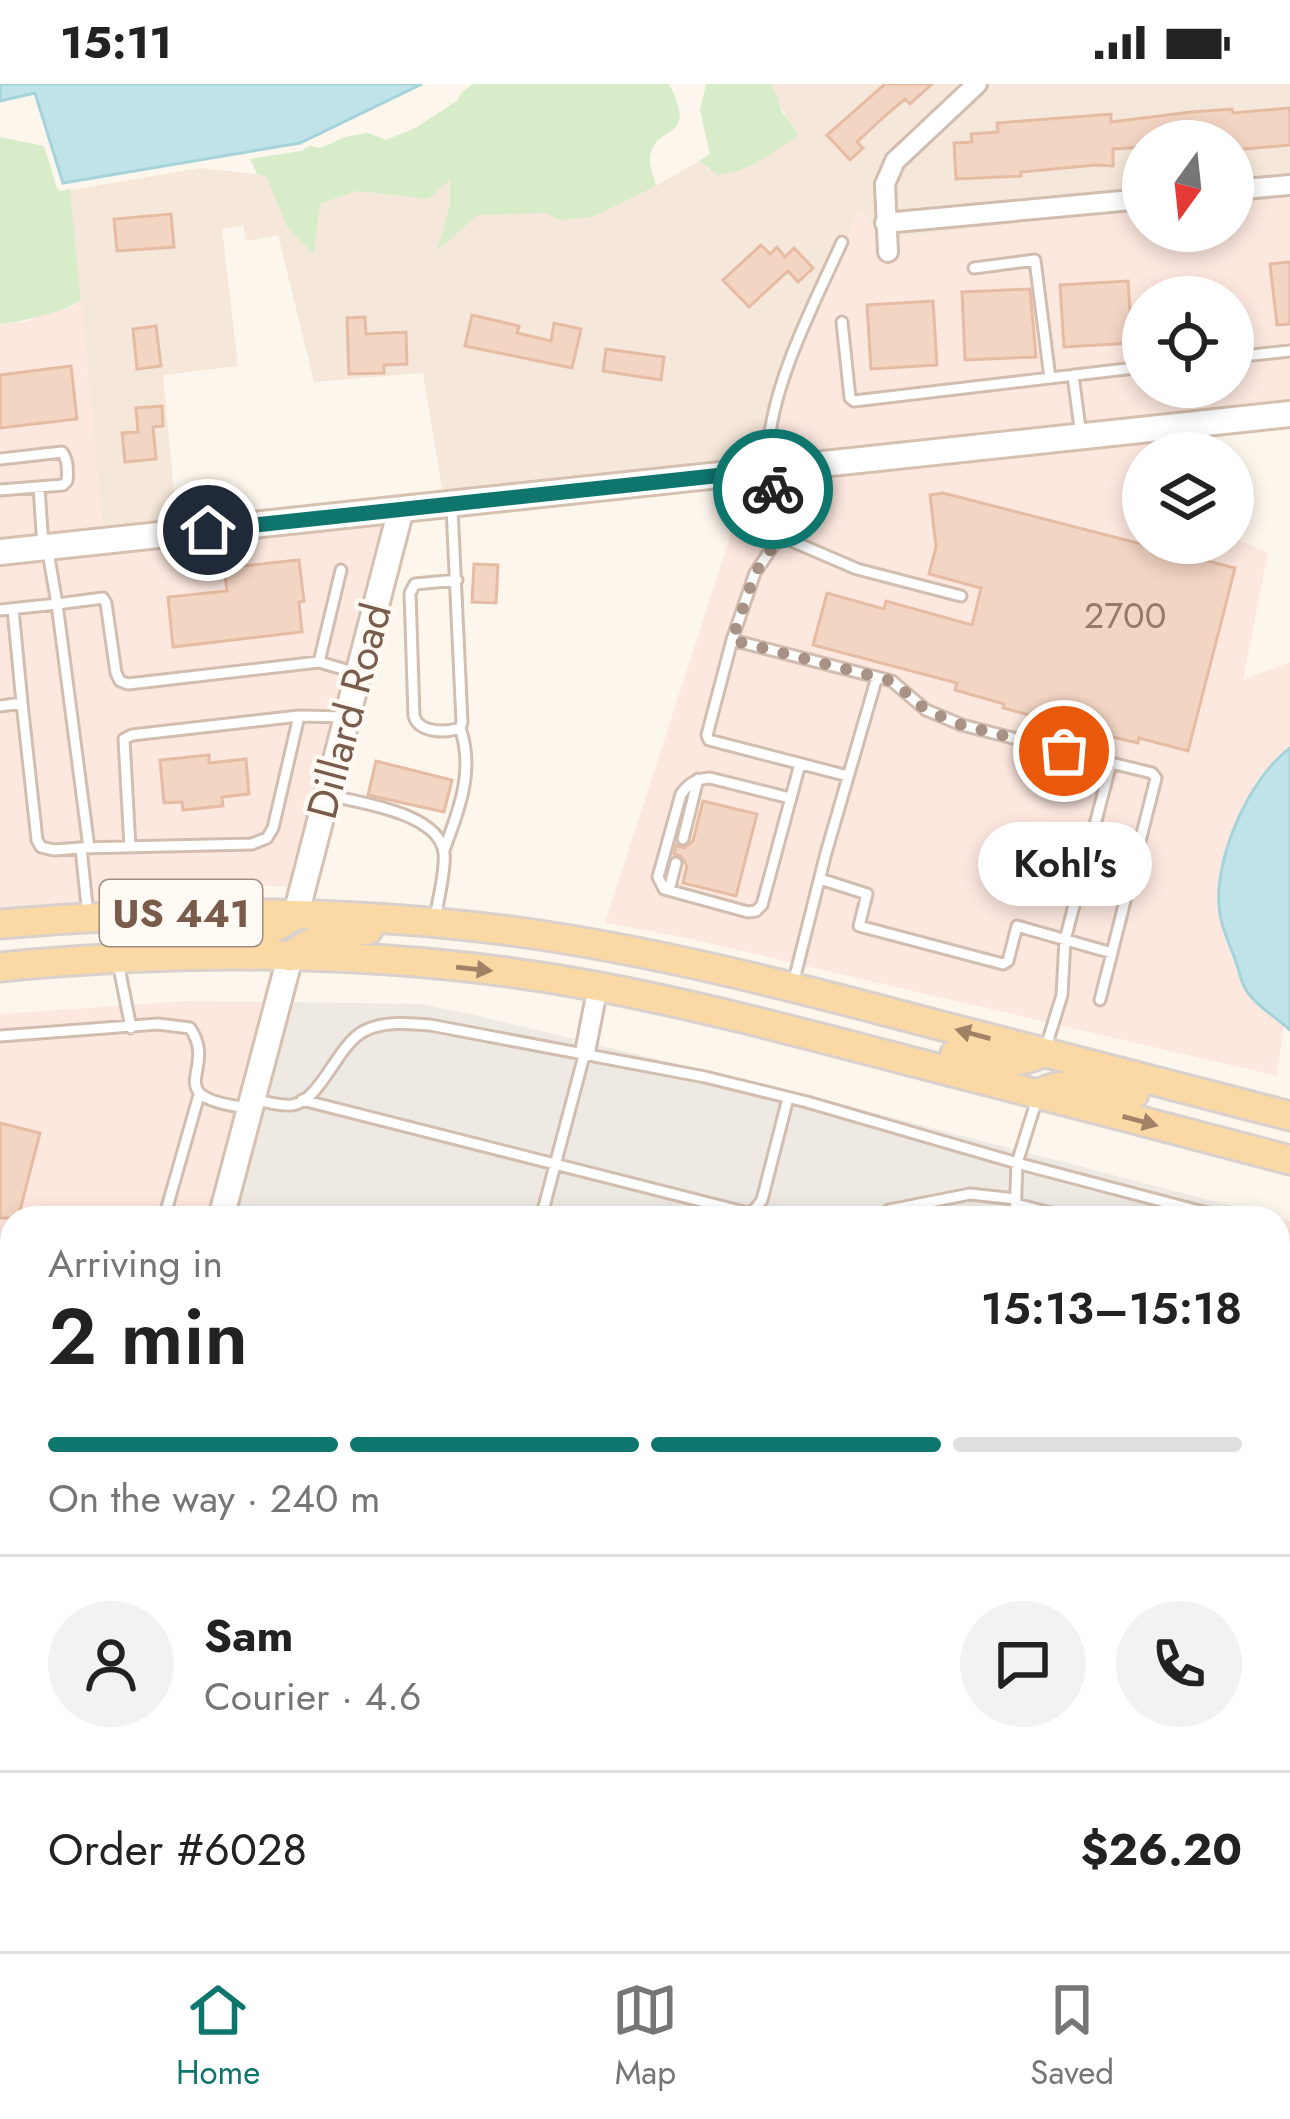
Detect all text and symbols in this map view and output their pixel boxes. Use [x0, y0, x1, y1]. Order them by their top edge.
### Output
text: 15:11 [60, 10, 172, 75]
north arrow [1122, 120, 1254, 252]
map controls [1122, 120, 1254, 564]
button: locate [1122, 276, 1254, 408]
courier [713, 429, 833, 549]
button: layers [1122, 432, 1254, 564]
icon: bike [740, 456, 806, 522]
pin [157, 479, 259, 581]
icon: home [175, 497, 241, 563]
house number: 2700 [1084, 589, 1166, 641]
street label: Dillard Road [291, 597, 407, 825]
pin [1013, 700, 1115, 802]
icon: bag [1031, 718, 1097, 784]
callout: Kohl's [977, 823, 1151, 907]
text: Kohl's [1013, 835, 1117, 892]
road number: US 441 [100, 880, 262, 946]
one-way arrow [456, 960, 493, 979]
one-way arrow [955, 1023, 992, 1042]
one-way arrow [1122, 1112, 1159, 1131]
text: Arriving in [48, 1235, 223, 1292]
text: 15:13–15:18 [981, 1276, 1242, 1341]
text: 2 min [48, 1281, 248, 1393]
text: On the way · 240 m [48, 1470, 380, 1527]
button: person [48, 1601, 174, 1727]
button: chat [960, 1601, 1086, 1727]
button: phone [1116, 1601, 1242, 1727]
text: Sam [204, 1603, 293, 1668]
text: Courier · 4.6 [204, 1668, 421, 1725]
text: Order #6028 [48, 1817, 307, 1882]
text: $26.20 [1081, 1817, 1242, 1882]
tab: Home [176, 1977, 260, 2096]
tab: Map [612, 1977, 678, 2096]
tab: Saved [1030, 1977, 1114, 2096]

